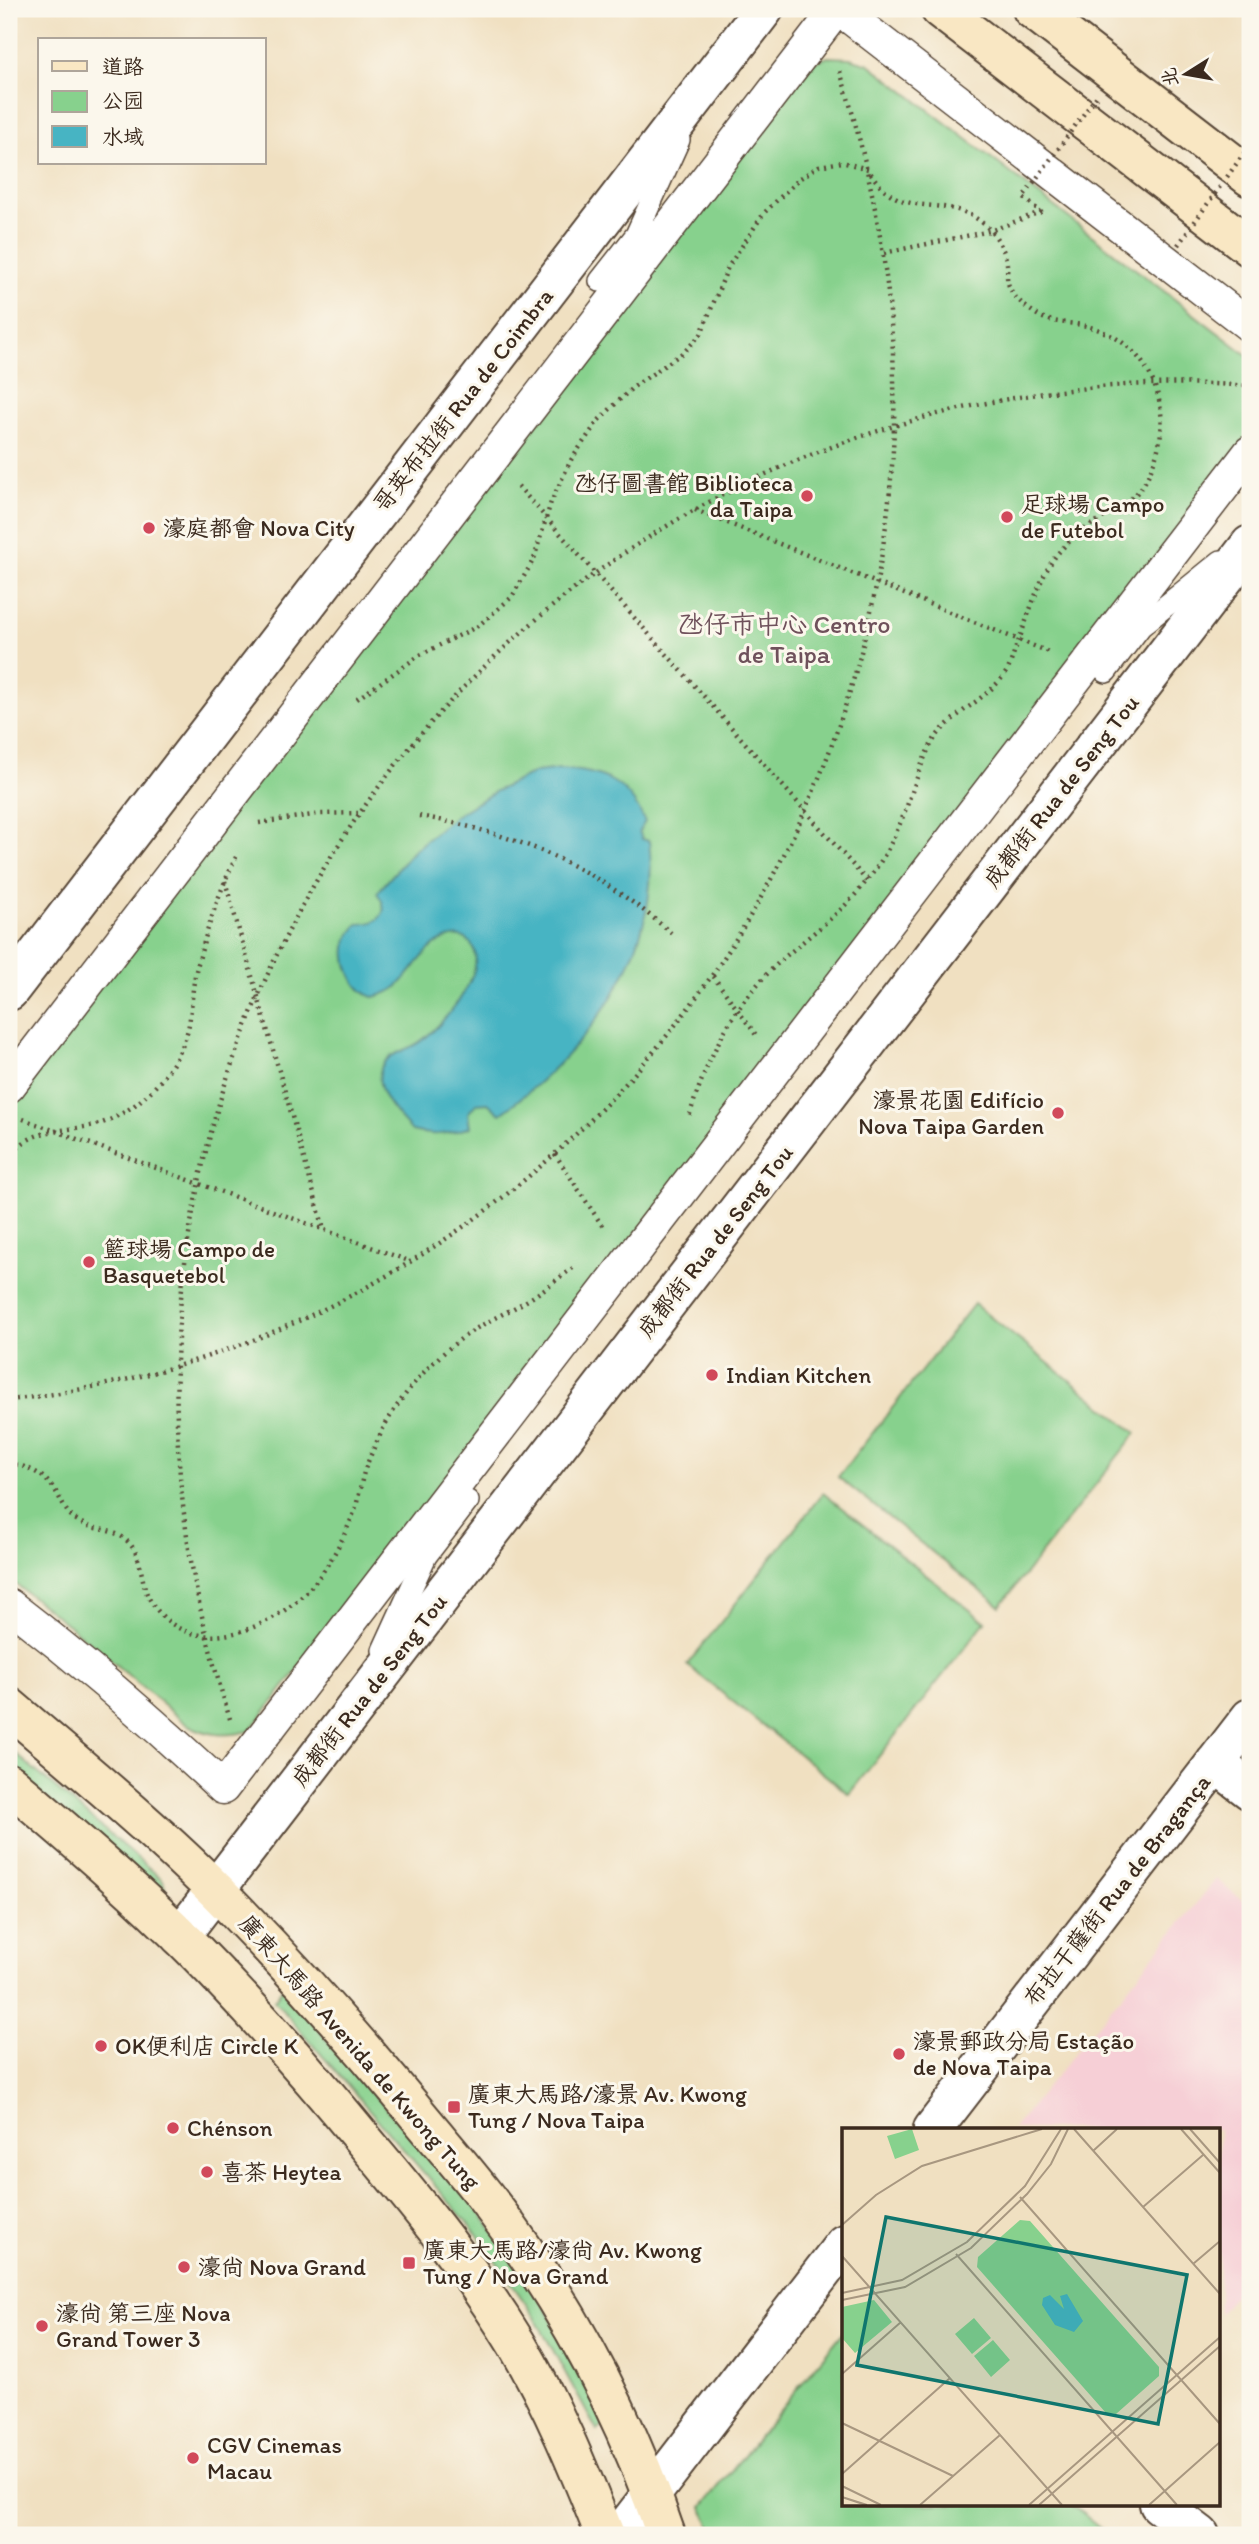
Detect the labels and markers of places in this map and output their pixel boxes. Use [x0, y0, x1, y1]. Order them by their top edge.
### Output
place label: 氹仔圖書館 Biblioteca da Taipa [574, 469, 793, 523]
marker: 氹仔圖書館 Biblioteca da Taipa [799, 488, 815, 504]
place label: 足球場 Campo de Futebol [1021, 490, 1164, 544]
marker: 足球場 Campo de Futebol [999, 509, 1015, 525]
place label: 濠庭都會 Nova City [163, 514, 355, 542]
marker: 濠庭都會 Nova City [141, 520, 157, 536]
place label: 濠景花園 Edifício Nova Taipa Garden [858, 1086, 1044, 1140]
marker: 濠景花園 Edifício Nova Taipa Garden [1050, 1105, 1066, 1121]
place label: 籃球場 Campo de Basquetebol [103, 1235, 275, 1289]
marker: 籃球場 Campo de Basquetebol [81, 1254, 97, 1270]
place label: Indian Kitchen [726, 1361, 871, 1389]
marker: Indian Kitchen [704, 1367, 720, 1383]
place label: 濠景郵政分局 Estação de Nova Taipa [913, 2027, 1134, 2081]
place label: OK便利店 Circle K [115, 2032, 298, 2060]
marker: OK便利店 Circle K [93, 2038, 109, 2054]
marker: 濠景郵政分局 Estação de Nova Taipa [891, 2046, 907, 2062]
place label: 廣東大馬路/濠景 Av. Kwong Tung / Nova Taipa [468, 2080, 747, 2134]
marker: 廣東大馬路/濠景 Av. Kwong Tung / Nova Taipa [446, 2099, 462, 2115]
place label: Chénson [187, 2114, 273, 2142]
marker: Chénson [165, 2120, 181, 2136]
place label: 喜茶 Heytea [221, 2158, 341, 2186]
marker: 喜茶 Heytea [199, 2164, 215, 2180]
place label: 廣東大馬路/濠尚 Av. Kwong Tung / Nova Grand [423, 2236, 702, 2290]
place label: 濠尚 Nova Grand [198, 2253, 366, 2281]
marker: 廣東大馬路/濠尚 Av. Kwong Tung / Nova Grand [401, 2255, 417, 2271]
marker: 濠尚 Nova Grand [176, 2259, 192, 2275]
place label: 濠尚 第三座 Nova Grand Tower 3 [56, 2299, 231, 2353]
marker: 濠尚 第三座 Nova Grand Tower 3 [34, 2318, 50, 2334]
place label: CGV Cinemas Macau [207, 2431, 342, 2485]
marker: CGV Cinemas Macau [185, 2450, 201, 2466]

